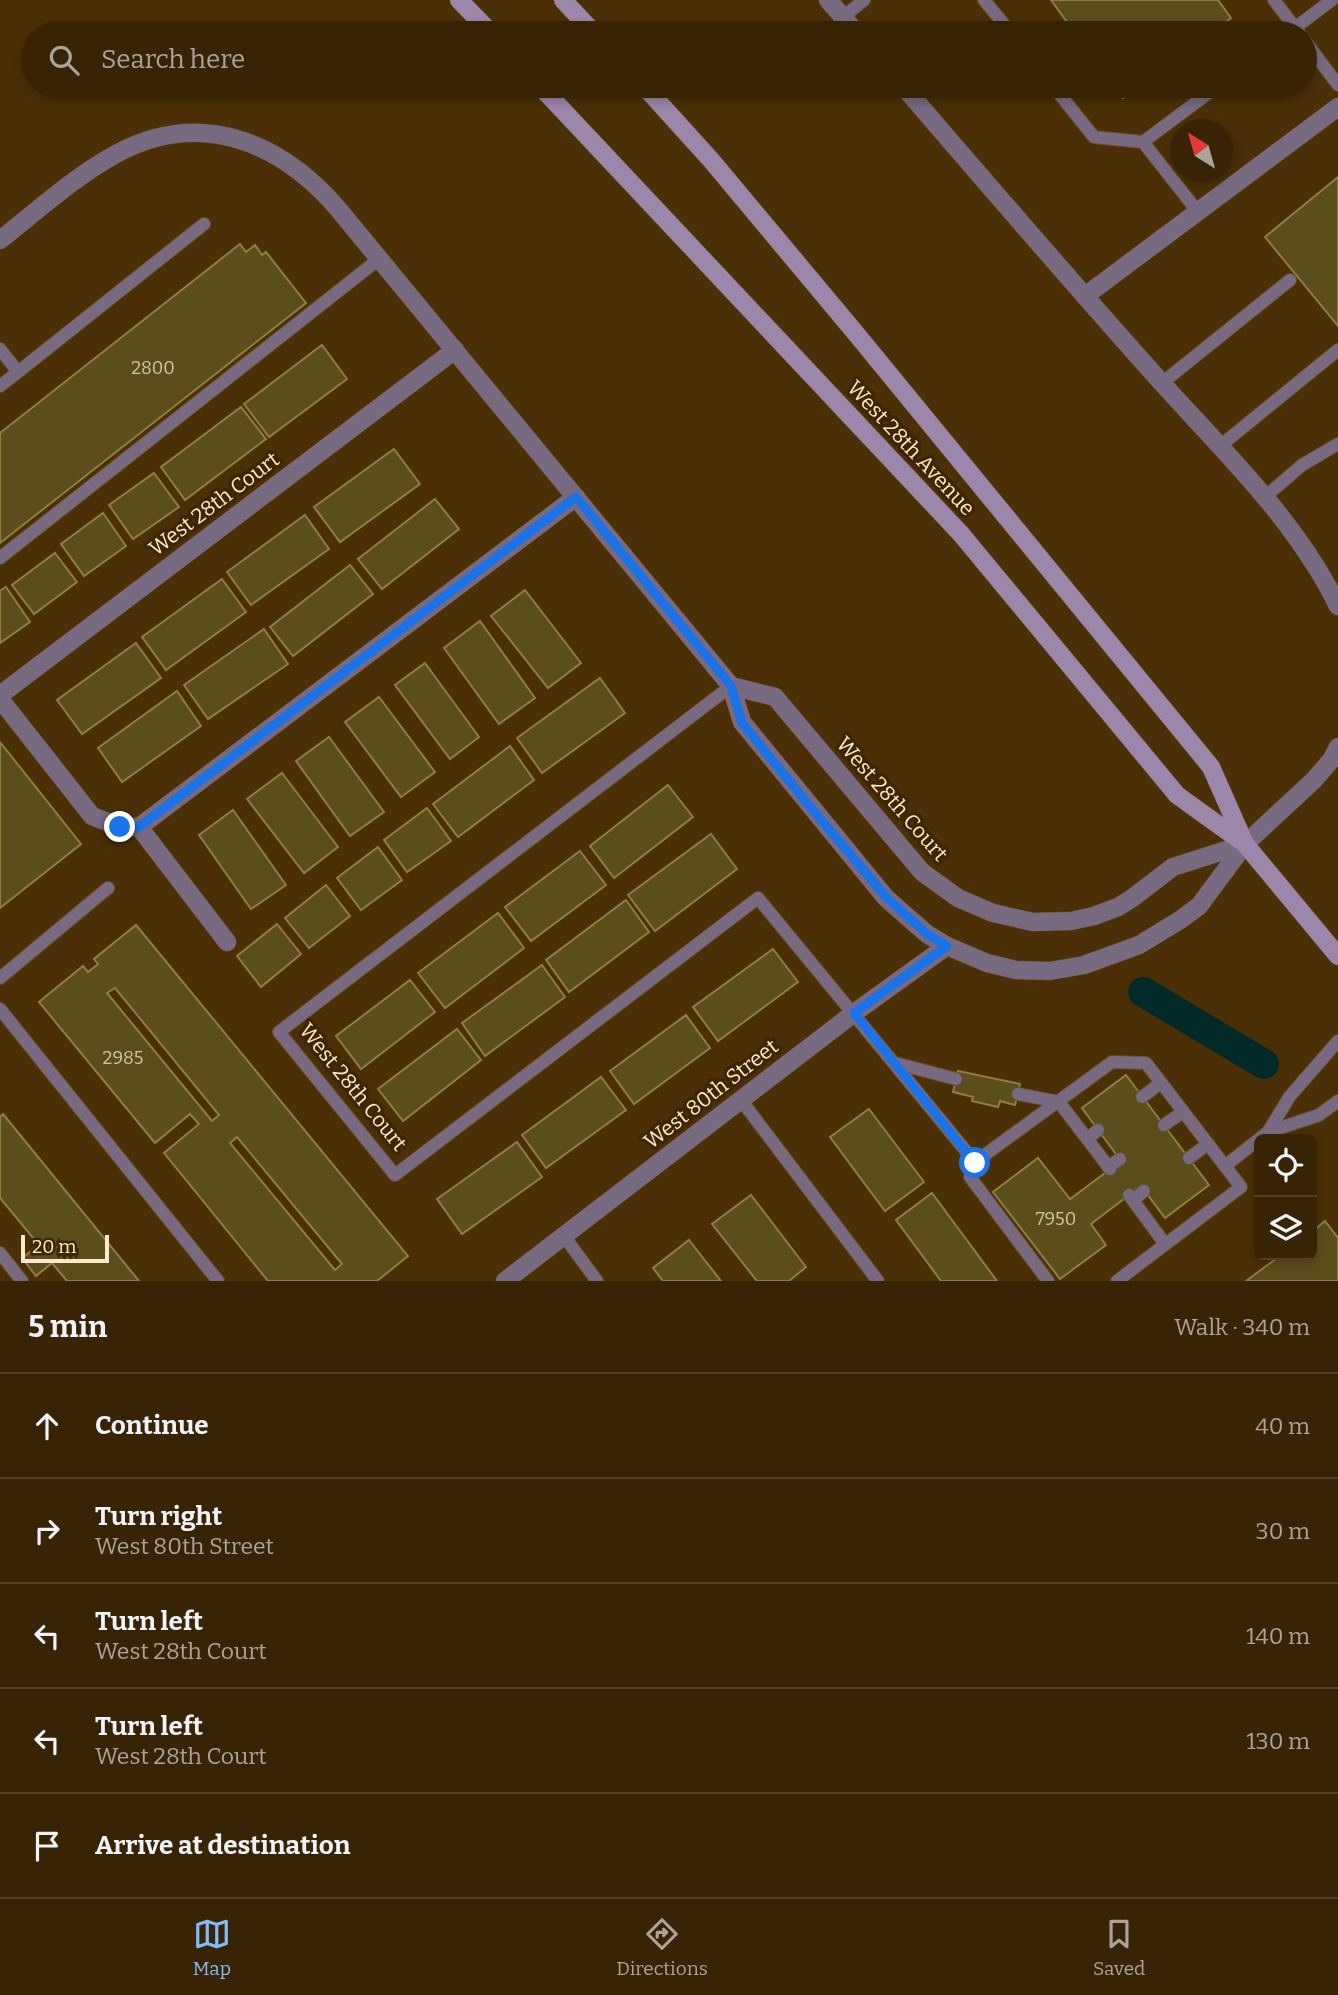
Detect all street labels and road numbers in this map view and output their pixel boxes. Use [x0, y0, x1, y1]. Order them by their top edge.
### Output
street label: West 28th Avenue [842, 375, 980, 521]
street label: West 28th Court [144, 446, 285, 562]
street label: West 28th Court [831, 731, 953, 867]
street label: West 28th Court [294, 1018, 413, 1156]
street label: West 80th Street [639, 1033, 784, 1155]

